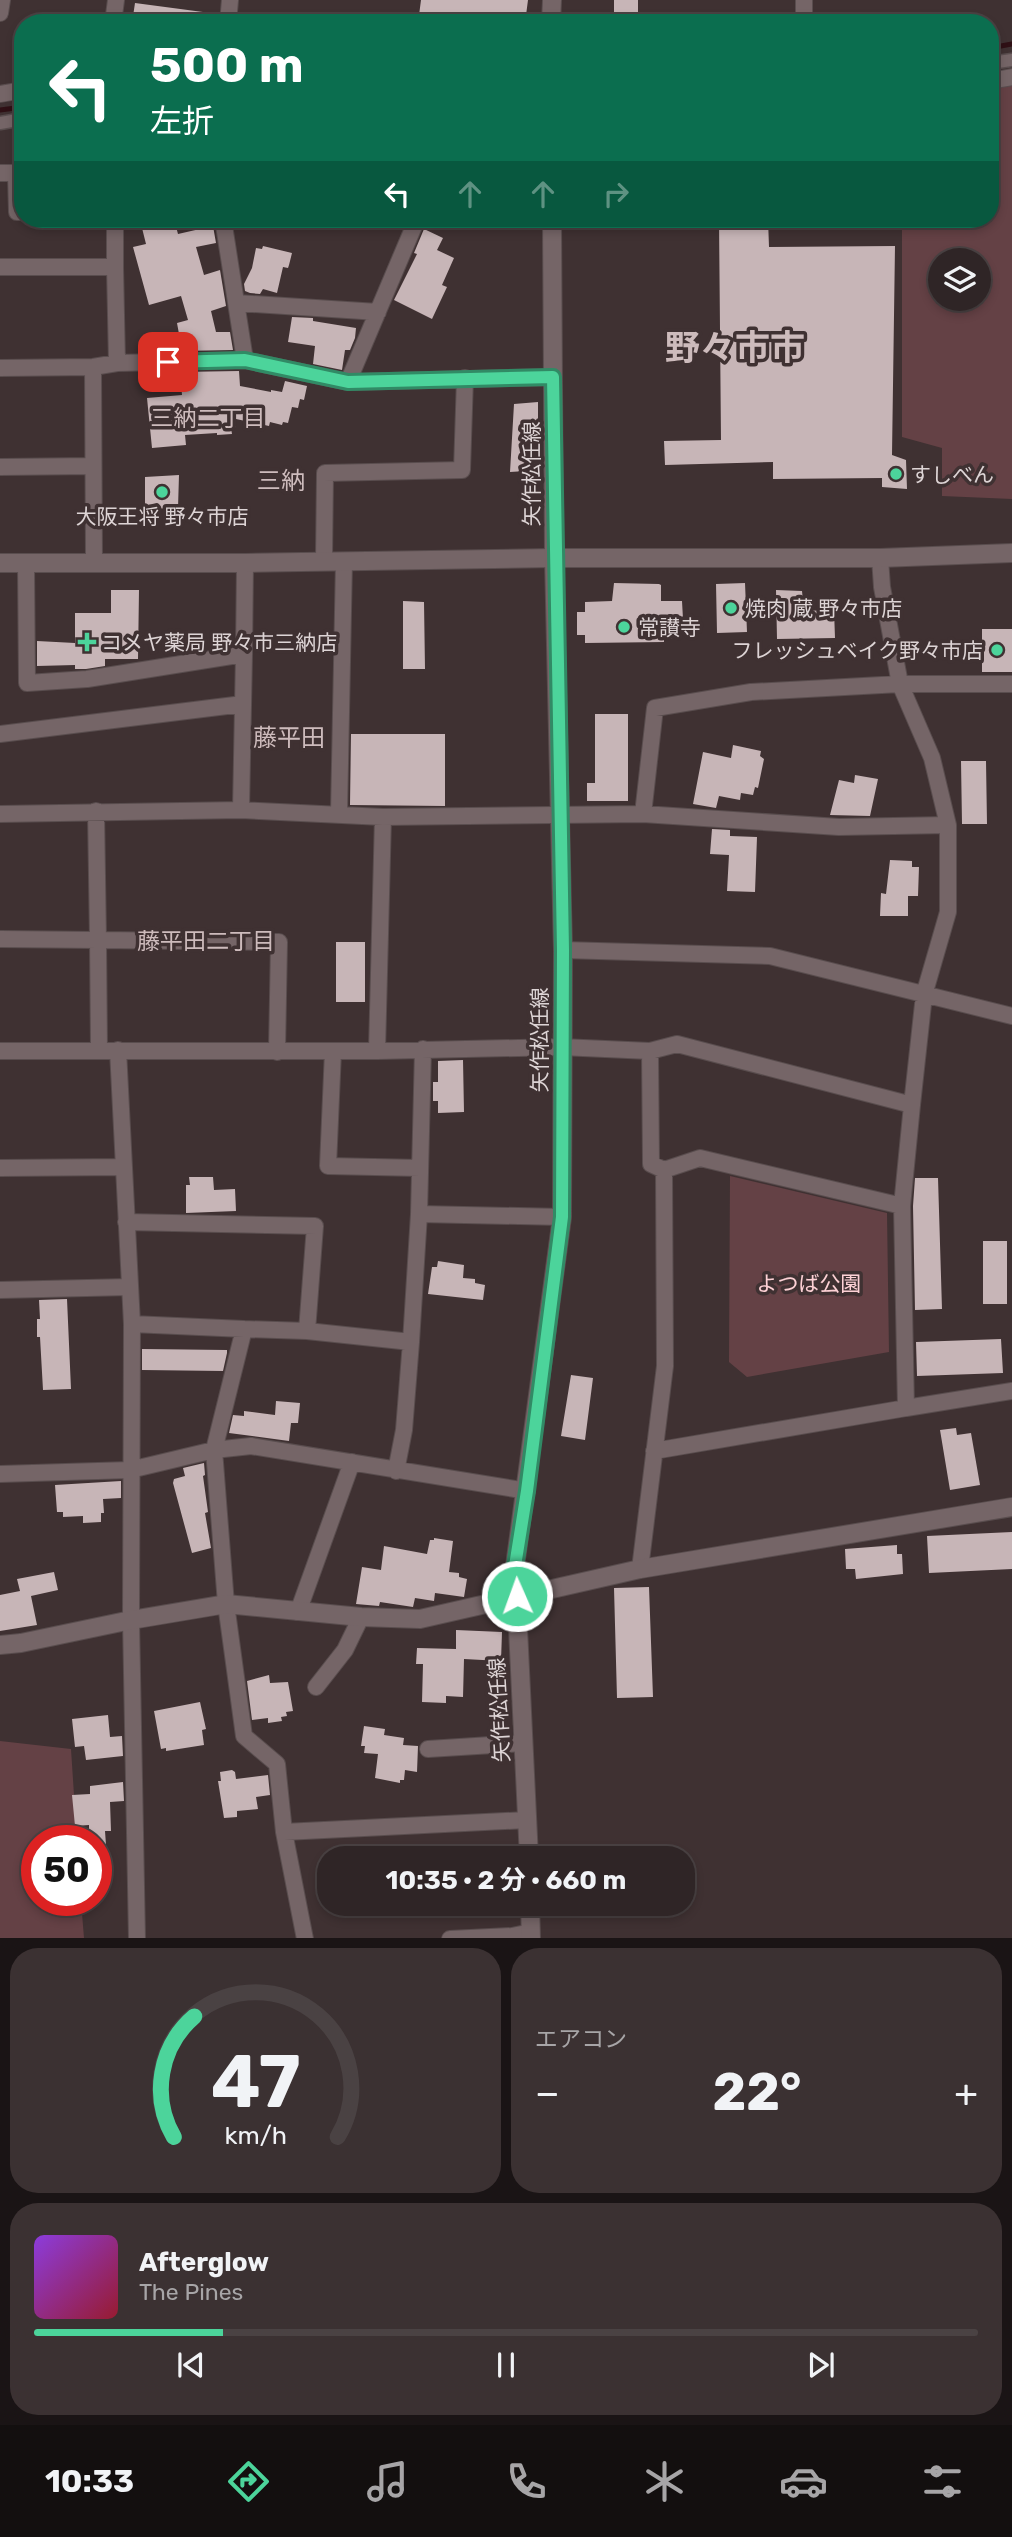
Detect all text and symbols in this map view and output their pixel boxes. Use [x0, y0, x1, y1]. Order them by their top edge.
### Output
text: 500 m [150, 36, 304, 94]
icon: left [35, 42, 126, 133]
text: 左折 [150, 102, 214, 140]
icon: left [378, 175, 416, 213]
icon: ahead [451, 175, 489, 213]
icon: ahead [524, 175, 562, 213]
icon: right [597, 175, 635, 213]
map controls [928, 248, 991, 311]
button: layers [928, 248, 991, 311]
district label: 野々市市 [665, 327, 805, 369]
pin [138, 332, 198, 392]
icon: arrive [149, 343, 187, 381]
district label: 三納二丁目 [151, 404, 266, 432]
street label: 矢作松任線 [519, 422, 544, 527]
place label: すしべん [910, 462, 994, 487]
marker: すしべん [888, 466, 904, 482]
district label: 三納 [257, 467, 305, 495]
marker: 大阪王将 野々市店 [154, 484, 170, 500]
place label: 大阪王将 野々市店 [75, 504, 249, 529]
place label: 焼肉 蔵 野々市店 [745, 596, 902, 621]
marker: 焼肉 蔵 野々市店 [723, 600, 739, 616]
place label: 常讃寺 [638, 615, 701, 640]
marker: 常讃寺 [616, 619, 632, 635]
place label: コメヤ薬局 野々市三納店 [101, 630, 337, 655]
marker: コメヤ薬局 野々市三納店 [79, 634, 95, 650]
place label: フレッシュベイク野々市店 [731, 638, 983, 663]
marker: フレッシュベイク野々市店 [989, 642, 1005, 658]
district label: 藤平田 [253, 724, 325, 752]
district label: 藤平田二丁目 [137, 927, 275, 955]
street label: 矢作松任線 [527, 988, 552, 1093]
park label: よつば公園 [757, 1271, 862, 1296]
position arrow [480, 1559, 554, 1633]
street label: 矢作松任線 [484, 1657, 514, 1763]
speed limit sign: 50 [21, 1825, 112, 1916]
text: 10:35 · 2 分 · 660 m [386, 1865, 626, 1896]
text: エアコン [535, 2025, 627, 2053]
text: 47 [211, 2039, 300, 2125]
text: 22° [713, 2061, 802, 2123]
text: − [535, 2070, 560, 2116]
text: + [954, 2070, 978, 2116]
text: km/h [224, 2120, 287, 2149]
text: Afterglow [139, 2247, 269, 2278]
text: The Pines [139, 2278, 243, 2306]
icon: previous [172, 2346, 210, 2384]
icon: pause [487, 2346, 525, 2384]
icon: next [802, 2346, 840, 2384]
icon: directions [224, 2457, 273, 2506]
icon: music [363, 2457, 412, 2506]
icon: phone [502, 2457, 551, 2506]
icon: climate [640, 2457, 689, 2506]
icon: car [779, 2457, 828, 2506]
icon: filters [918, 2457, 967, 2506]
text: 10:33 [45, 2462, 134, 2500]

